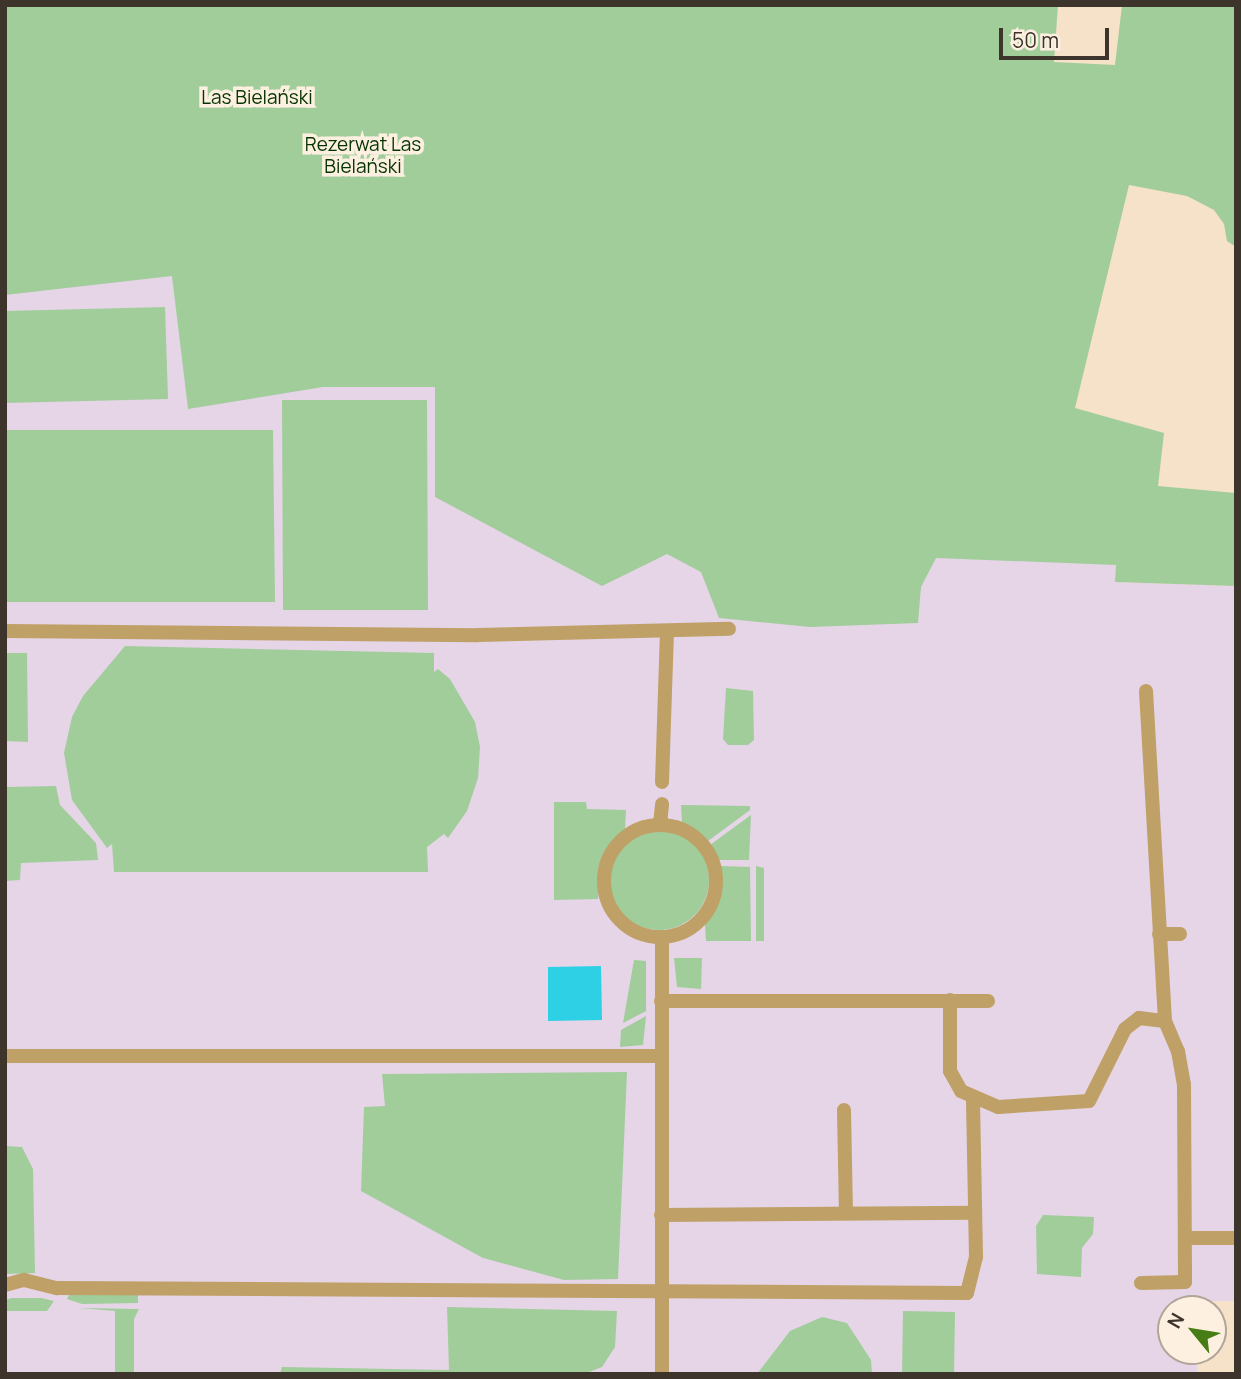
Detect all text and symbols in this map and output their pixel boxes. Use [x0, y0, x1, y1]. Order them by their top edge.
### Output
scale bar [1003, 14, 1113, 58]
text: 50 m [1012, 26, 1059, 54]
park label: Las Bielański [201, 87, 313, 109]
park label: Rezerwat Las Bielański [305, 134, 421, 178]
north arrow [1157, 1295, 1227, 1365]
text: N [1161, 1308, 1190, 1333]

